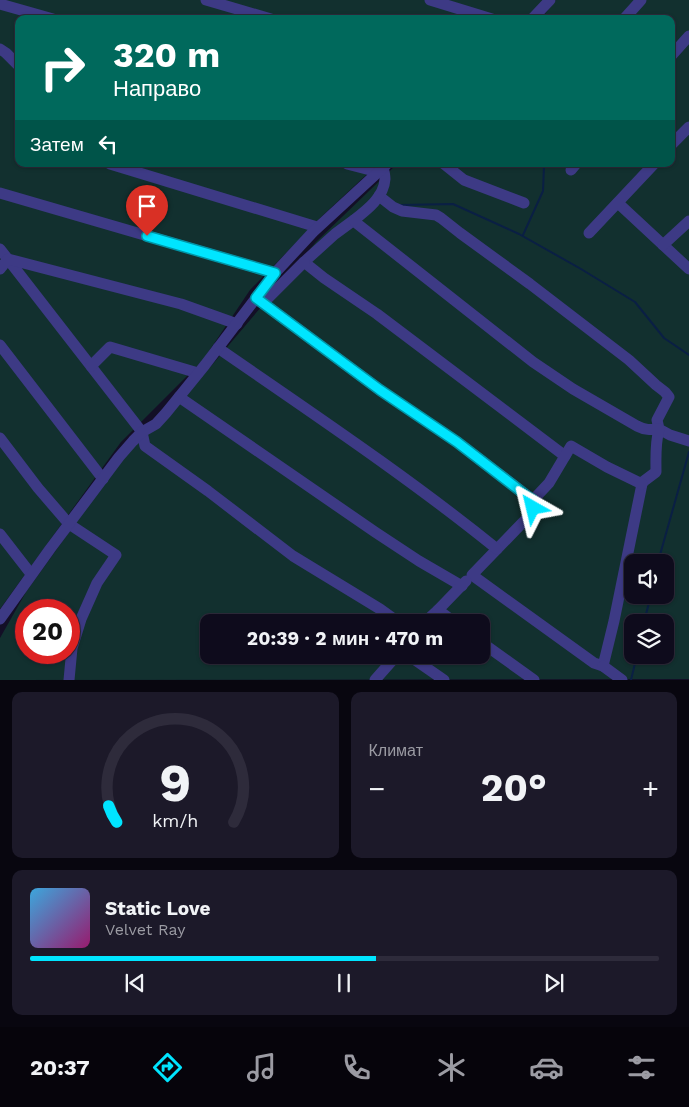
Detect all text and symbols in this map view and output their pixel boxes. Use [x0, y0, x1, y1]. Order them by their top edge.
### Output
text: 320 m [113, 34, 220, 76]
icon: right [30, 35, 95, 100]
text: Направо [113, 76, 201, 101]
icon: left [94, 130, 122, 158]
text: Затем [30, 133, 84, 156]
pin [126, 185, 168, 236]
icon: arrive [133, 192, 161, 220]
position arrow [506, 481, 558, 533]
map controls [624, 554, 674, 664]
button: sound [624, 554, 674, 604]
speed limit sign: 20 [15, 599, 80, 664]
button: layers [624, 614, 674, 664]
text: 20:39 · 2 мин · 470 m [247, 627, 443, 650]
text: Климат [369, 741, 423, 760]
text: 9 [159, 753, 191, 814]
text: 20° [481, 766, 547, 810]
text: − [369, 772, 385, 805]
text: + [642, 772, 659, 805]
text: km/h [152, 810, 198, 831]
text: Static Love [105, 897, 210, 920]
text: Velvet Ray [105, 920, 185, 939]
icon: previous [121, 969, 149, 997]
icon: pause [330, 969, 358, 997]
icon: next [540, 969, 568, 997]
icon: directions [150, 1050, 185, 1085]
icon: music [244, 1050, 279, 1085]
icon: phone [339, 1050, 374, 1085]
icon: climate [434, 1050, 469, 1085]
icon: car [529, 1050, 564, 1085]
icon: filters [624, 1050, 659, 1085]
text: 20:37 [30, 1055, 90, 1080]

